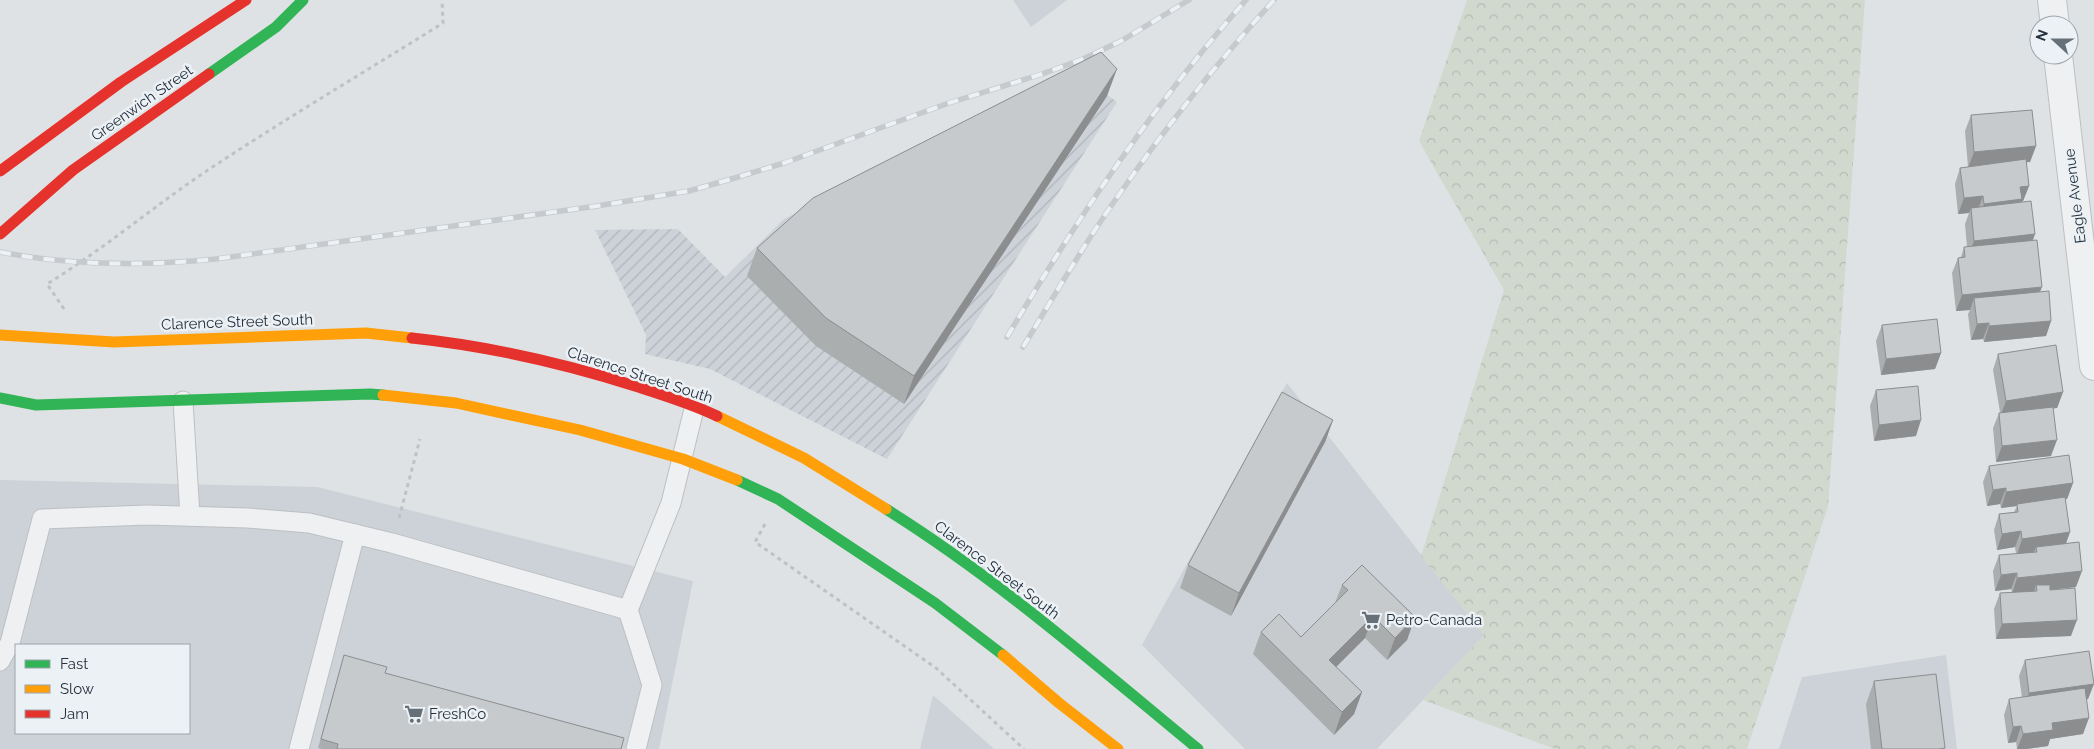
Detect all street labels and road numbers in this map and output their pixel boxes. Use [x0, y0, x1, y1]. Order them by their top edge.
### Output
street label: Greenwich Street [88, 61, 196, 145]
street label: Eagle Avenue [2060, 147, 2090, 244]
street label: Clarence Street South [161, 310, 313, 334]
street label: Clarence Street South [565, 343, 715, 407]
street label: Clarence Street South [931, 517, 1063, 623]

